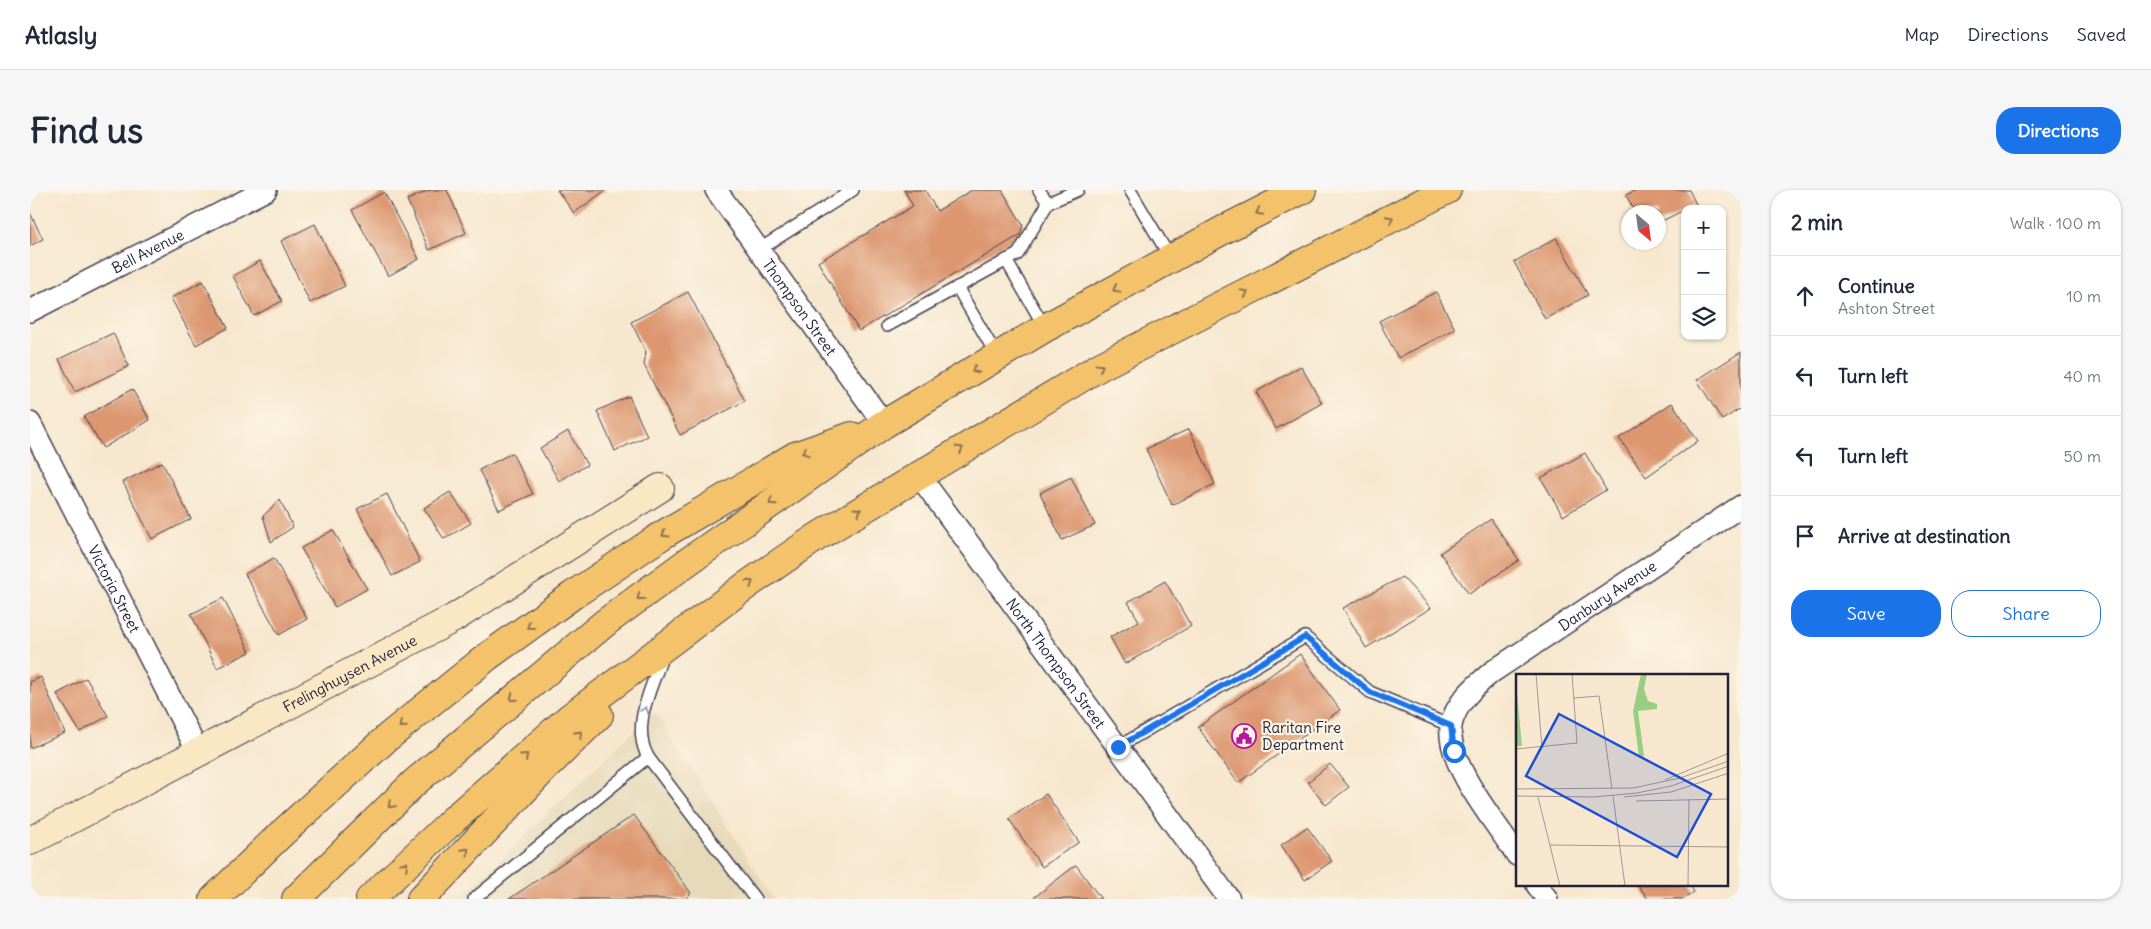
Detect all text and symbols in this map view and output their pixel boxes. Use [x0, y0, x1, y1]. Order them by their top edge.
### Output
text: Atlasly [25, 20, 97, 50]
text: Map [1904, 23, 1939, 46]
text: Directions [1967, 23, 2049, 46]
text: Saved [2077, 23, 2126, 46]
button: Directions [1996, 107, 2121, 154]
text: Find us [30, 108, 143, 152]
north arrow [1621, 205, 1666, 250]
map controls [1681, 205, 1726, 340]
button: + [1681, 205, 1726, 250]
one-way arrow [1255, 206, 1264, 216]
text: 2 min [1791, 209, 1843, 236]
text: Walk · 100 m [2010, 213, 2101, 233]
one-way arrow [1385, 215, 1394, 225]
street label: Bell Avenue [108, 224, 187, 277]
button: − [1681, 250, 1726, 295]
street label: Thompson Street [759, 255, 841, 359]
text: Continue [1838, 274, 1915, 298]
icon: ahead [1791, 282, 1819, 310]
one-way arrow [1112, 283, 1121, 293]
text: 10 m [2066, 286, 2101, 306]
one-way arrow [1240, 289, 1249, 299]
button: layers [1681, 295, 1726, 340]
text: Ashton Street [1838, 298, 1935, 318]
icon: left [1791, 362, 1819, 390]
one-way arrow [971, 363, 980, 373]
one-way arrow [1095, 363, 1104, 373]
text: Turn left [1838, 364, 1908, 388]
text: 40 m [2063, 366, 2101, 386]
icon: left [1791, 442, 1819, 470]
text: Turn left [1838, 444, 1908, 468]
one-way arrow [801, 446, 810, 456]
one-way arrow [955, 446, 964, 456]
text: 50 m [2063, 446, 2101, 466]
one-way arrow [768, 496, 778, 505]
one-way arrow [853, 508, 862, 518]
icon: arrive [1791, 522, 1819, 550]
text: Arrive at destination [1838, 524, 2011, 548]
one-way arrow [661, 528, 670, 537]
street label: Victoria Street [84, 542, 145, 636]
street label: Danbury Avenue [1555, 556, 1660, 635]
one-way arrow [744, 580, 754, 589]
button: Save [1791, 590, 1941, 637]
button: Share [1951, 590, 2101, 637]
one-way arrow [636, 591, 646, 600]
street label: North Thompson Street [1002, 594, 1110, 732]
one-way arrow [527, 619, 536, 629]
street label: Frelinghuysen Avenue [279, 630, 420, 716]
inset map [1516, 674, 1728, 886]
one-way arrow [510, 693, 519, 701]
one-way arrow [639, 707, 649, 715]
place label: Raritan Fire Department [1262, 718, 1344, 754]
one-way arrow [399, 720, 408, 728]
public building icon: Raritan Fire Department [1231, 723, 1257, 749]
one-way arrow [573, 731, 582, 740]
route end [1107, 736, 1130, 759]
route start [1443, 740, 1466, 763]
one-way arrow [520, 753, 529, 762]
one-way arrow [387, 799, 396, 808]
one-way arrow [460, 847, 469, 856]
one-way arrow [399, 862, 408, 871]

